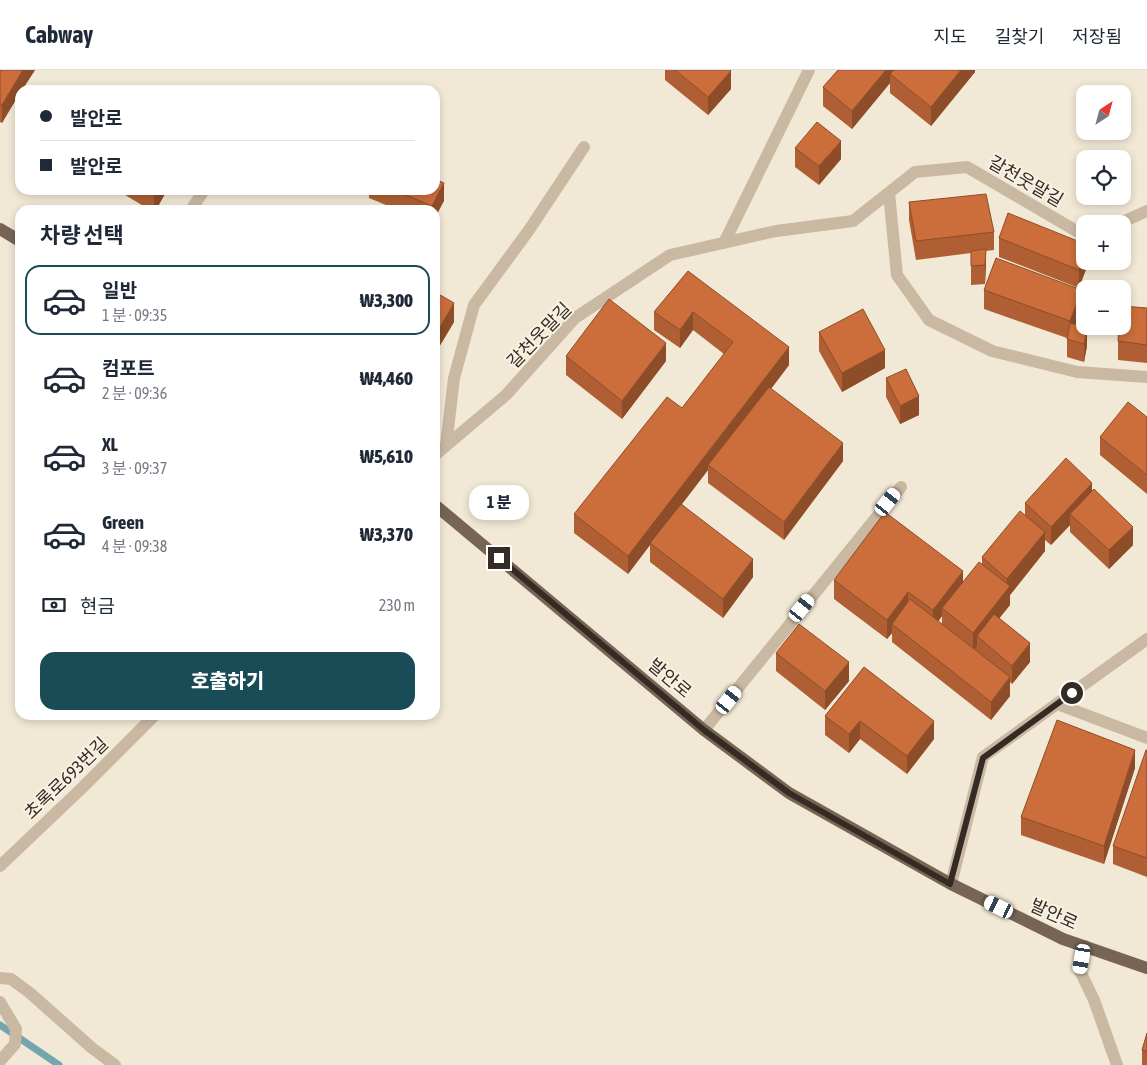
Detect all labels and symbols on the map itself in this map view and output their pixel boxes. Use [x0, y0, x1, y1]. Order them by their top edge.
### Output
north arrow [1076, 85, 1131, 140]
street label: 갈천웃말길 [985, 151, 1067, 211]
street label: 갈천웃말길 [503, 298, 575, 372]
callout: 1 분 [469, 486, 529, 520]
car [872, 486, 903, 518]
route end [488, 547, 510, 569]
car [786, 592, 817, 624]
street label: 발안로 [644, 654, 696, 702]
route start [1061, 682, 1083, 704]
car [713, 684, 744, 716]
street label: 초록로693번길 [20, 733, 112, 823]
car [982, 894, 1015, 920]
street label: 발안로 [1027, 894, 1081, 934]
car [1072, 943, 1091, 975]

